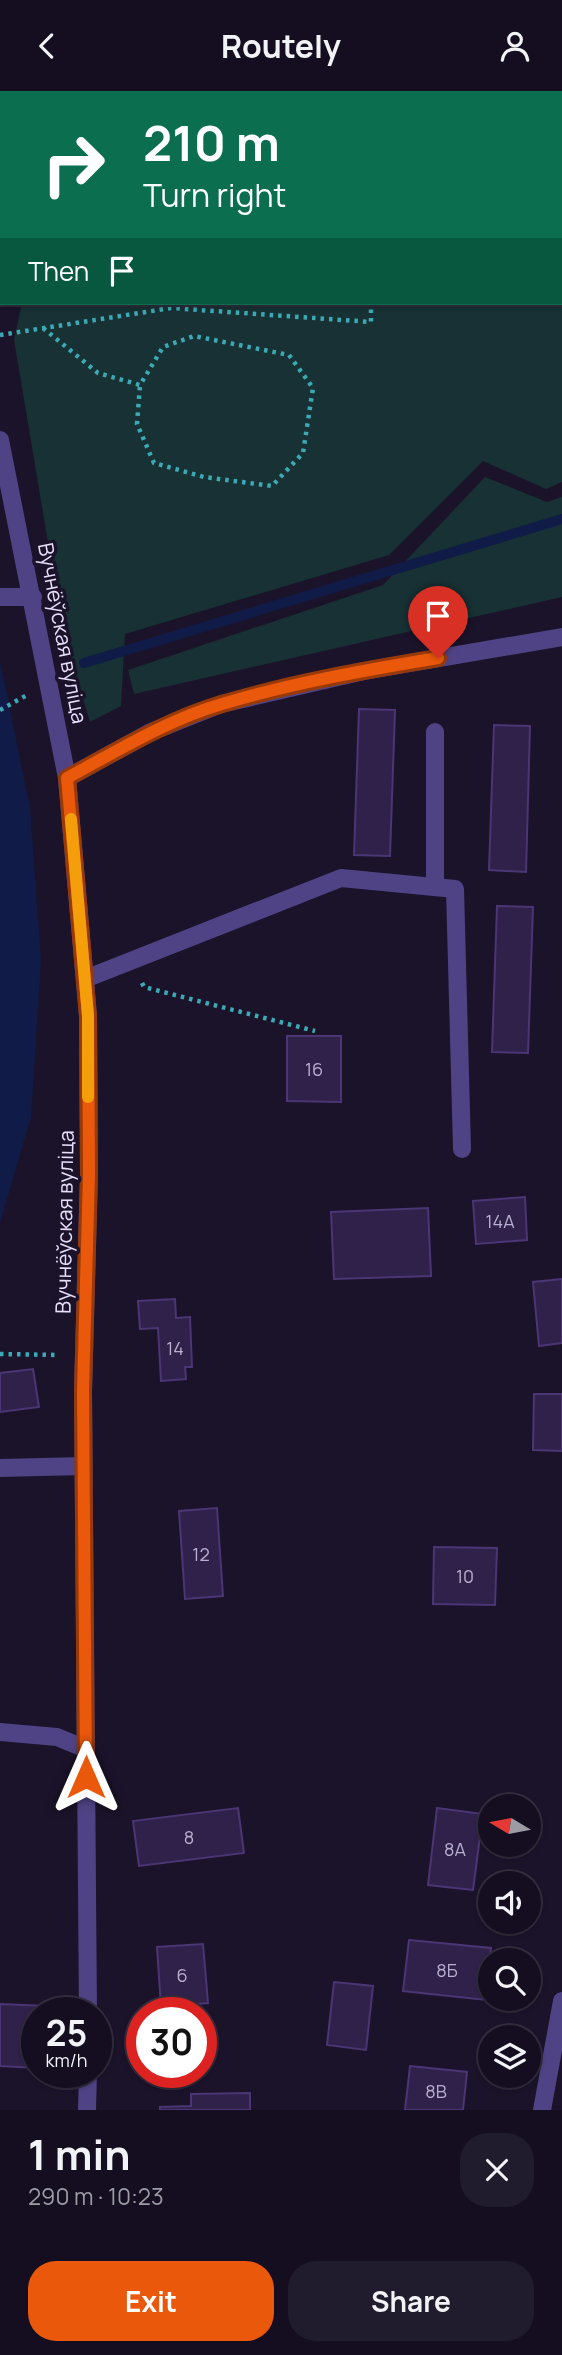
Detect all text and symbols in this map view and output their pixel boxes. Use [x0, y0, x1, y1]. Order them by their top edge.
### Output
text: Routely [221, 24, 341, 68]
icon: back [28, 27, 66, 65]
icon: person [496, 27, 534, 65]
text: 210 m [143, 109, 280, 176]
icon: right [28, 119, 119, 210]
text: Turn right [143, 173, 286, 217]
icon: arrive [103, 252, 141, 290]
text: Then [28, 253, 89, 289]
street label: Вучнёўская вуліца [32, 540, 94, 726]
pin [408, 586, 468, 658]
icon: arrive [419, 597, 457, 635]
house number: 16 [305, 1057, 323, 1081]
street label: Вучнёўская вуліца [48, 1130, 80, 1314]
house number: 14А [485, 1209, 515, 1233]
house number: 14 [166, 1336, 184, 1360]
house number: 12 [192, 1542, 210, 1566]
house number: 10 [456, 1564, 474, 1588]
position arrow [49, 1740, 123, 1814]
north arrow [478, 1794, 541, 1857]
map controls [478, 1794, 541, 2088]
house number: 8 [184, 1825, 194, 1849]
house number: 8А [444, 1837, 467, 1861]
button: sound [478, 1871, 541, 1934]
button: search [478, 1948, 541, 2011]
house number: 8Б [436, 1958, 458, 1982]
house number: 6 [176, 1963, 188, 1987]
speed limit sign: 30 [126, 1997, 217, 2088]
text: 25 [46, 2009, 87, 2057]
button: layers [478, 2025, 541, 2088]
text: km/h [46, 2048, 87, 2072]
house number: 8В [425, 2079, 447, 2103]
text: 1 min [28, 2125, 131, 2183]
button: close [460, 2133, 534, 2207]
text: 290 m · 10:23 [28, 2180, 164, 2212]
button: Exit [28, 2261, 274, 2341]
button: Share [288, 2261, 534, 2341]

